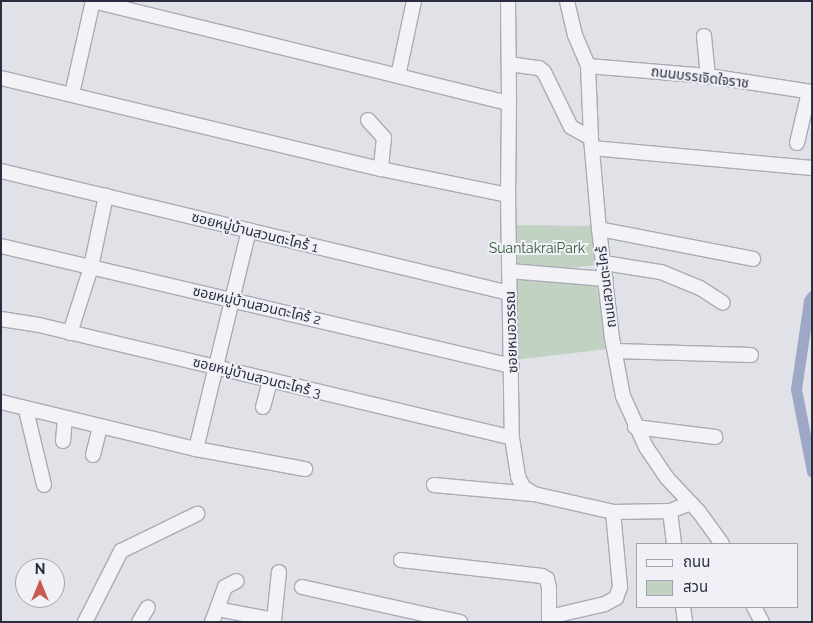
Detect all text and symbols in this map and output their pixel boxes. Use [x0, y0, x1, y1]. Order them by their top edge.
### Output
street label: ถนนบรรเจิดใจราช [650, 63, 750, 91]
street label: ซอยหมู่บ้านสวนตะไคร้ 1 [190, 208, 320, 256]
park label: SuantakraiPark [489, 240, 585, 256]
street label: ถนนสวนตะไคร้ [593, 245, 619, 329]
street label: ซอยหมู่บ้านสวนตะไคร้ 2 [191, 282, 323, 328]
street label: ซอยหมอวรรณ [501, 291, 521, 373]
street label: ซอยหมู่บ้านสวนตะไคร้ 3 [191, 353, 323, 401]
legend [636, 543, 798, 608]
text: ถนน [683, 553, 710, 571]
north arrow [15, 558, 65, 608]
text: N [35, 561, 45, 577]
text: สวน [683, 578, 708, 596]

